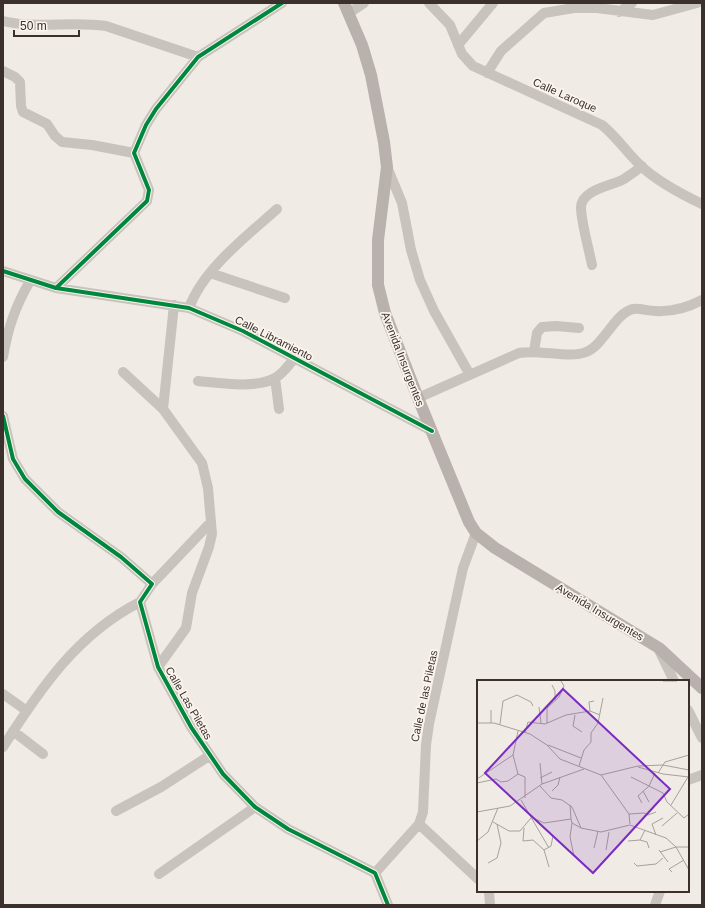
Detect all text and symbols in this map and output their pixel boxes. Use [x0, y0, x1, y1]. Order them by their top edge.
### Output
scale bar [14, 12, 79, 38]
text: 50 m [20, 19, 47, 33]
street label: Calle Laroque [531, 76, 599, 114]
street label: Avenida Insurgentes [379, 310, 427, 408]
street label: Calle Libramiento [233, 313, 315, 363]
street label: Avenida Insurgentes [554, 581, 646, 643]
street label: Calle de las Piletas [408, 649, 440, 743]
street label: Calle Las Piletas [163, 665, 215, 742]
inset map [477, 680, 689, 892]

